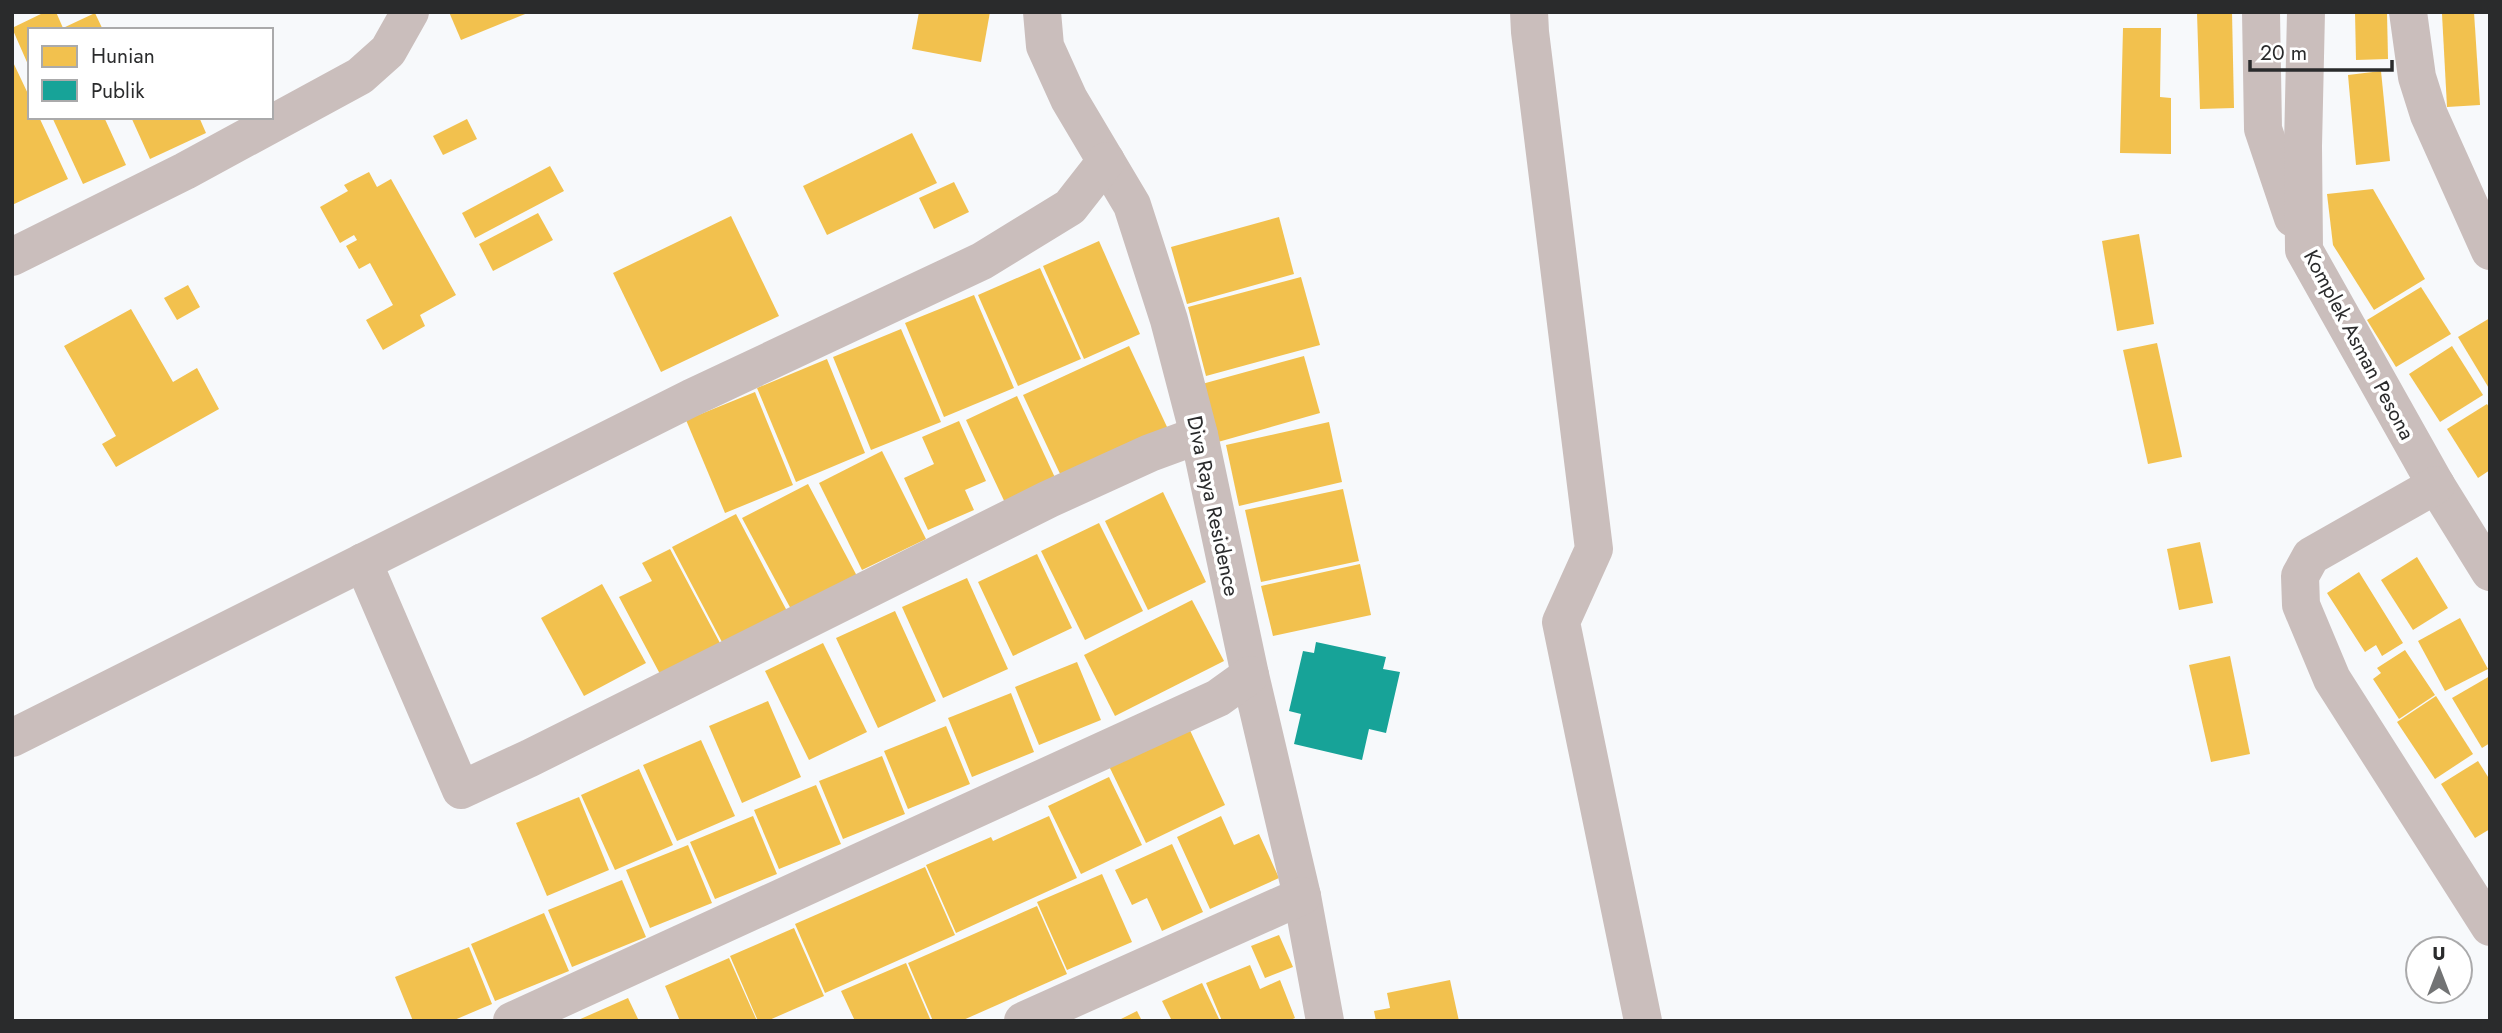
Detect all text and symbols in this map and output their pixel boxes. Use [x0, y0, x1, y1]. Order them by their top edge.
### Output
legend [28, 28, 273, 119]
scale bar [2250, 28, 2392, 72]
text: 20 m [2260, 38, 2307, 68]
text: Hunian [91, 41, 155, 71]
text: Publik [91, 76, 145, 106]
street label: Komplek Asman Pesona [2296, 245, 2422, 445]
street label: Diva Raya Residence [1179, 413, 1247, 599]
north arrow [2404, 935, 2474, 1005]
text: U [2432, 940, 2446, 967]

